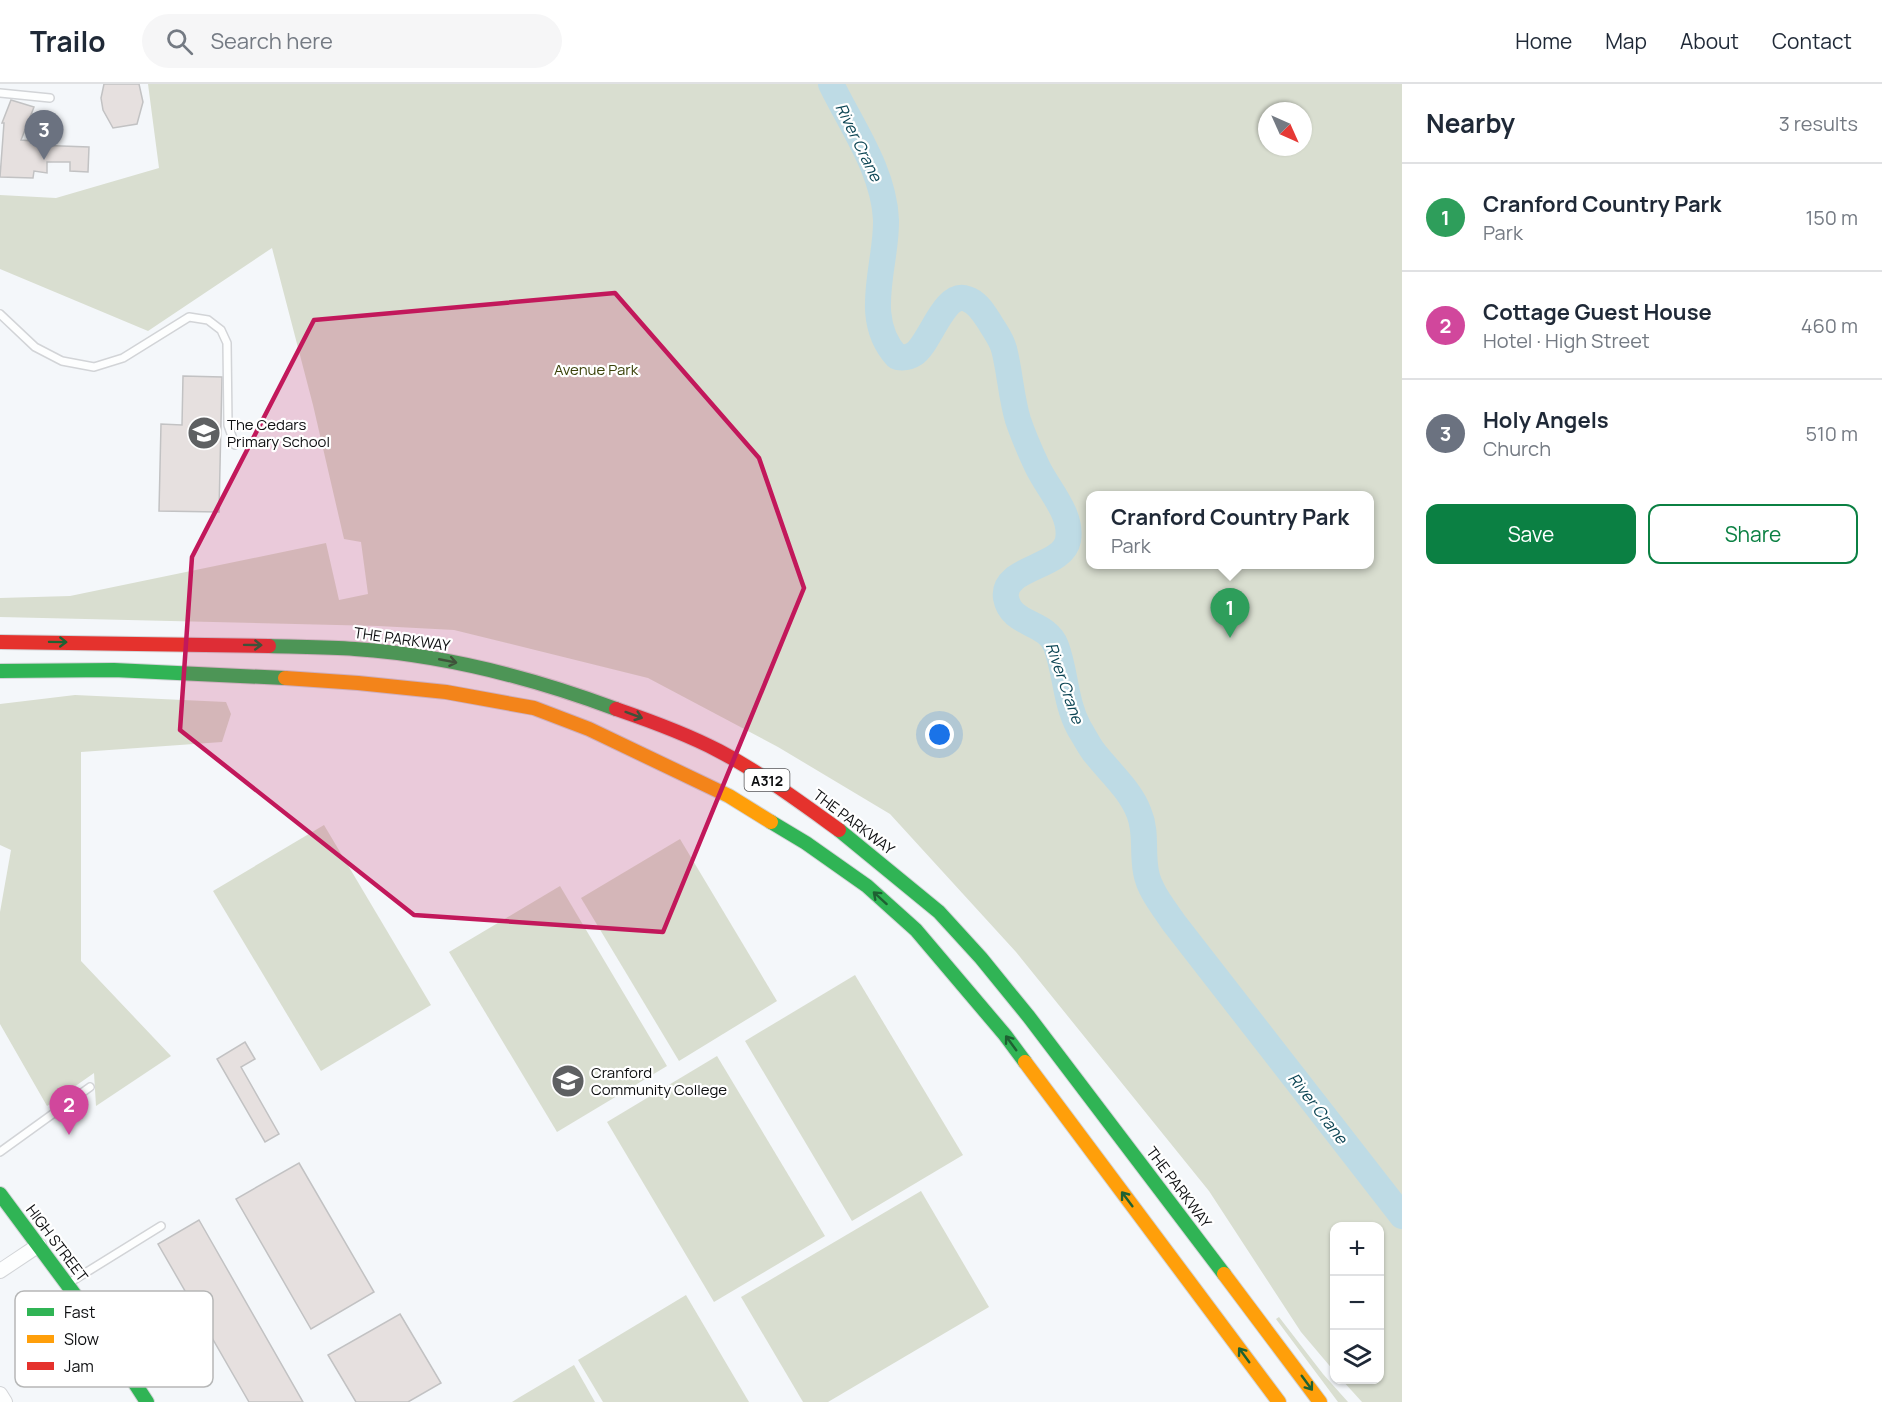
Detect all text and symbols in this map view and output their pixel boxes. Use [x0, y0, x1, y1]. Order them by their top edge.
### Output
search box [142, 14, 562, 68]
text: Trailo [30, 22, 106, 60]
icon: search [163, 25, 196, 58]
text: Search here [211, 26, 333, 56]
text: Home [1515, 27, 1572, 55]
text: Map [1605, 27, 1647, 55]
text: About [1680, 27, 1739, 55]
text: Contact [1772, 27, 1852, 55]
water label: River Crane [831, 99, 888, 186]
north arrow [1258, 102, 1312, 156]
text: Nearby [1426, 105, 1515, 141]
pin: 3 [24, 110, 63, 160]
text: 3 results [1779, 110, 1858, 137]
text: Cranford Country Park [1483, 189, 1721, 219]
text: 1 [1441, 204, 1450, 231]
text: 150 m [1805, 204, 1858, 231]
text: Park [1483, 219, 1523, 246]
text: Cottage Guest House [1483, 297, 1712, 327]
text: 2 [1440, 312, 1451, 339]
text: 460 m [1801, 312, 1858, 339]
text: Hotel · High Street [1483, 327, 1650, 354]
park label: Avenue Park [554, 359, 639, 380]
text: Holy Angels [1483, 405, 1609, 435]
place label: The Cedars Primary School [227, 414, 330, 452]
school or university icon: The Cedars Primary School [186, 415, 222, 451]
text: 3 [1440, 420, 1451, 447]
text: 510 m [1805, 420, 1858, 447]
text: Church [1483, 435, 1551, 462]
popup [1086, 491, 1374, 569]
text: Cranford Country Park [1111, 502, 1349, 532]
button: Save [1426, 504, 1636, 564]
button: Share [1648, 504, 1858, 564]
text: Park [1111, 532, 1151, 559]
pin: 1 [1210, 588, 1250, 638]
street label: THE PARKWAY [353, 622, 452, 656]
one-way arrow [48, 637, 68, 648]
one-way arrow [243, 639, 263, 651]
water label: River Crane [1041, 639, 1090, 728]
one-way arrow [437, 656, 457, 667]
one-way arrow [625, 711, 643, 722]
your location [925, 720, 954, 749]
road number: A312 [744, 769, 789, 791]
street label: THE PARKWAY [809, 784, 900, 860]
one-way arrow [873, 891, 888, 905]
one-way arrow [1004, 1035, 1017, 1051]
place label: Cranford Community College [591, 1062, 727, 1100]
school or university icon: Cranford Community College [550, 1063, 586, 1099]
water label: River Crane [1283, 1068, 1354, 1149]
pin: 2 [50, 1086, 88, 1135]
street label: THE PARKWAY [1141, 1142, 1217, 1233]
one-way arrow [1120, 1192, 1133, 1208]
street label: HIGH STREET [21, 1200, 93, 1286]
map controls [1330, 1222, 1384, 1384]
button: + [1330, 1222, 1384, 1276]
button: − [1330, 1276, 1384, 1330]
legend [15, 1291, 213, 1387]
text: Fast [64, 1301, 95, 1323]
text: Slow [64, 1328, 99, 1350]
button: layers [1330, 1330, 1384, 1384]
one-way arrow [1238, 1347, 1251, 1363]
text: Jam [64, 1355, 94, 1377]
one-way arrow [1300, 1374, 1313, 1390]

